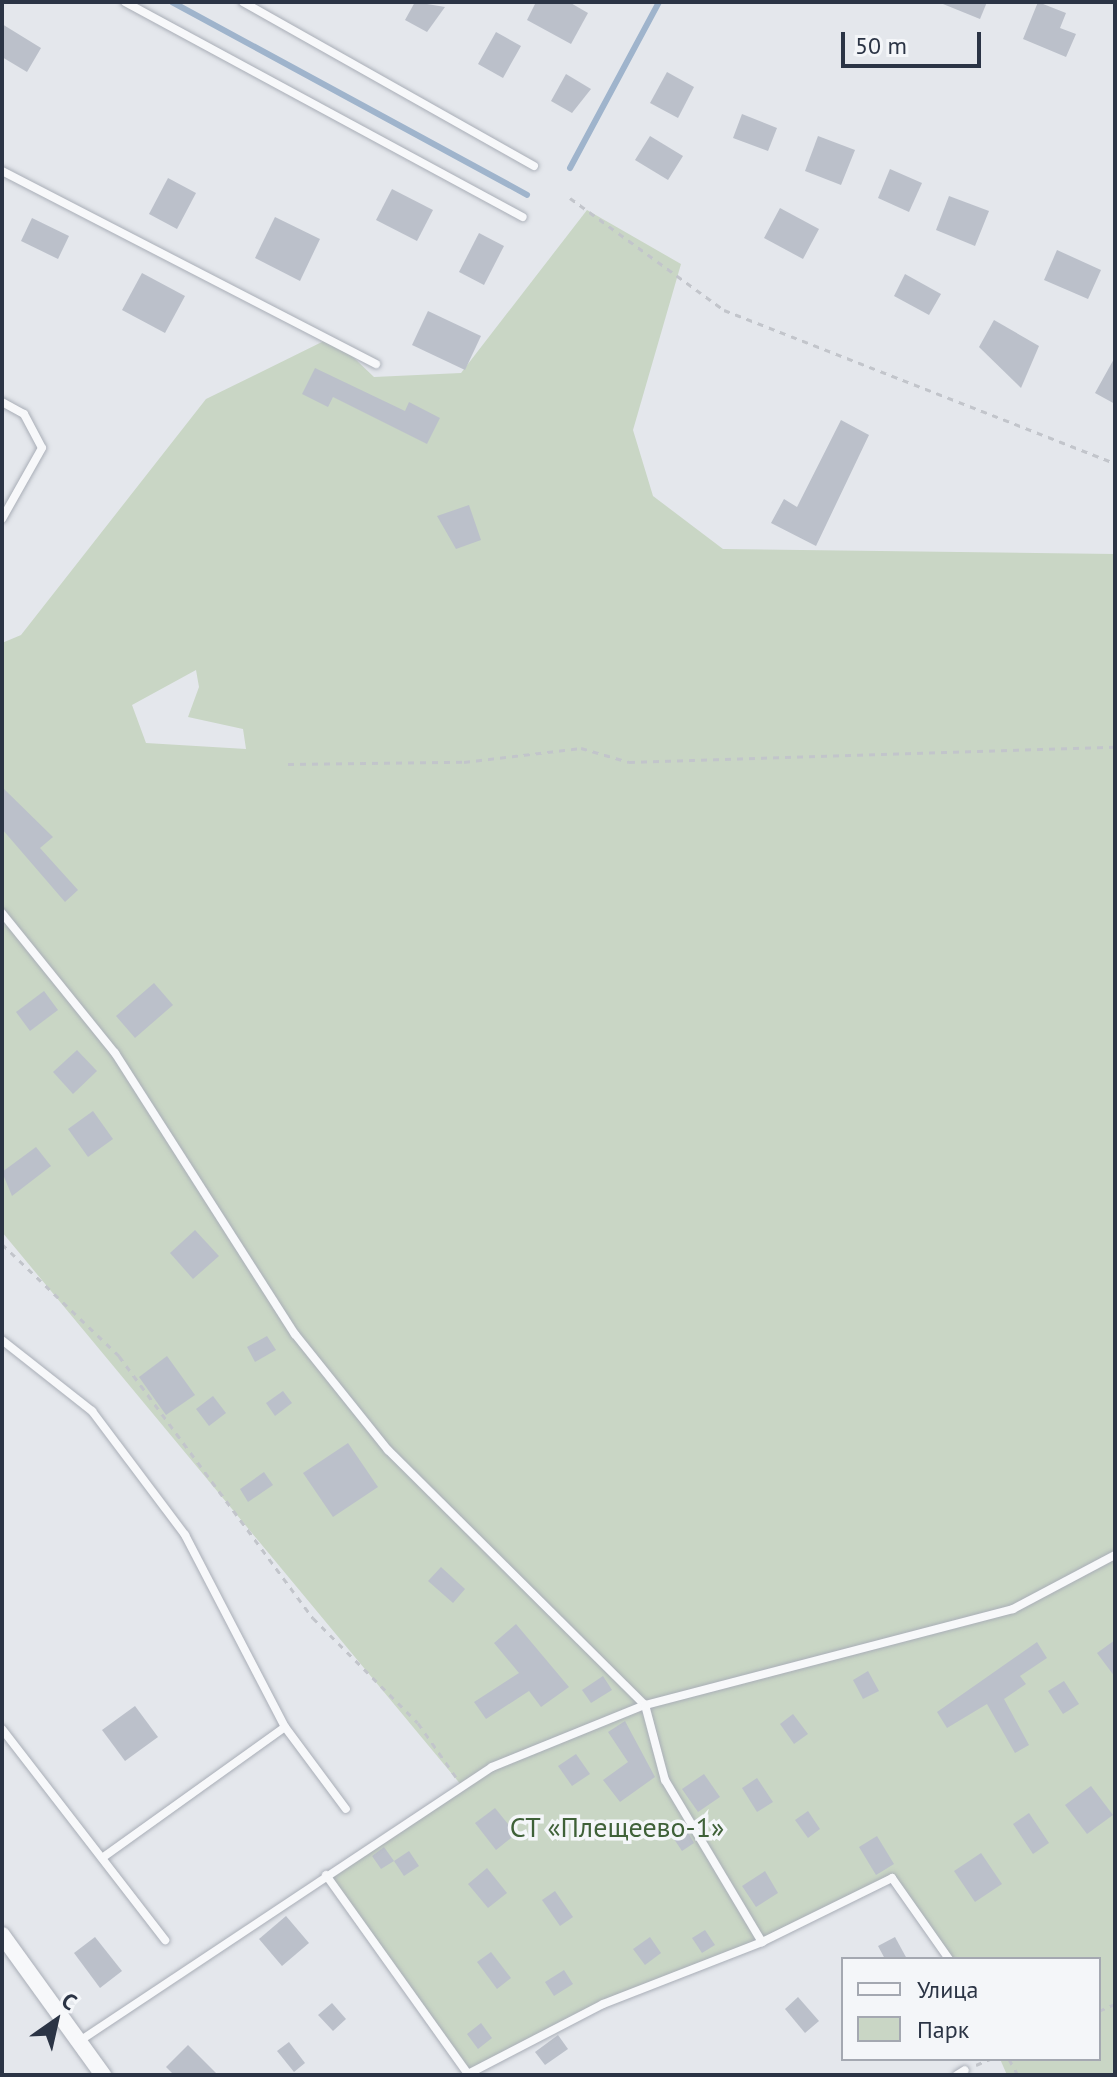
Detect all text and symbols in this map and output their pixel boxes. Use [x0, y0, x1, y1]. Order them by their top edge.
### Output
scale bar [845, 16, 985, 66]
text: 50 m [855, 30, 907, 61]
park label: СТ «Плещеево-1» [509, 1810, 725, 1844]
legend [841, 1957, 1101, 2061]
text: Улица [917, 1974, 978, 2005]
north arrow [16, 1981, 96, 2061]
text: С [56, 1986, 82, 2016]
text: Парк [917, 2014, 969, 2045]

